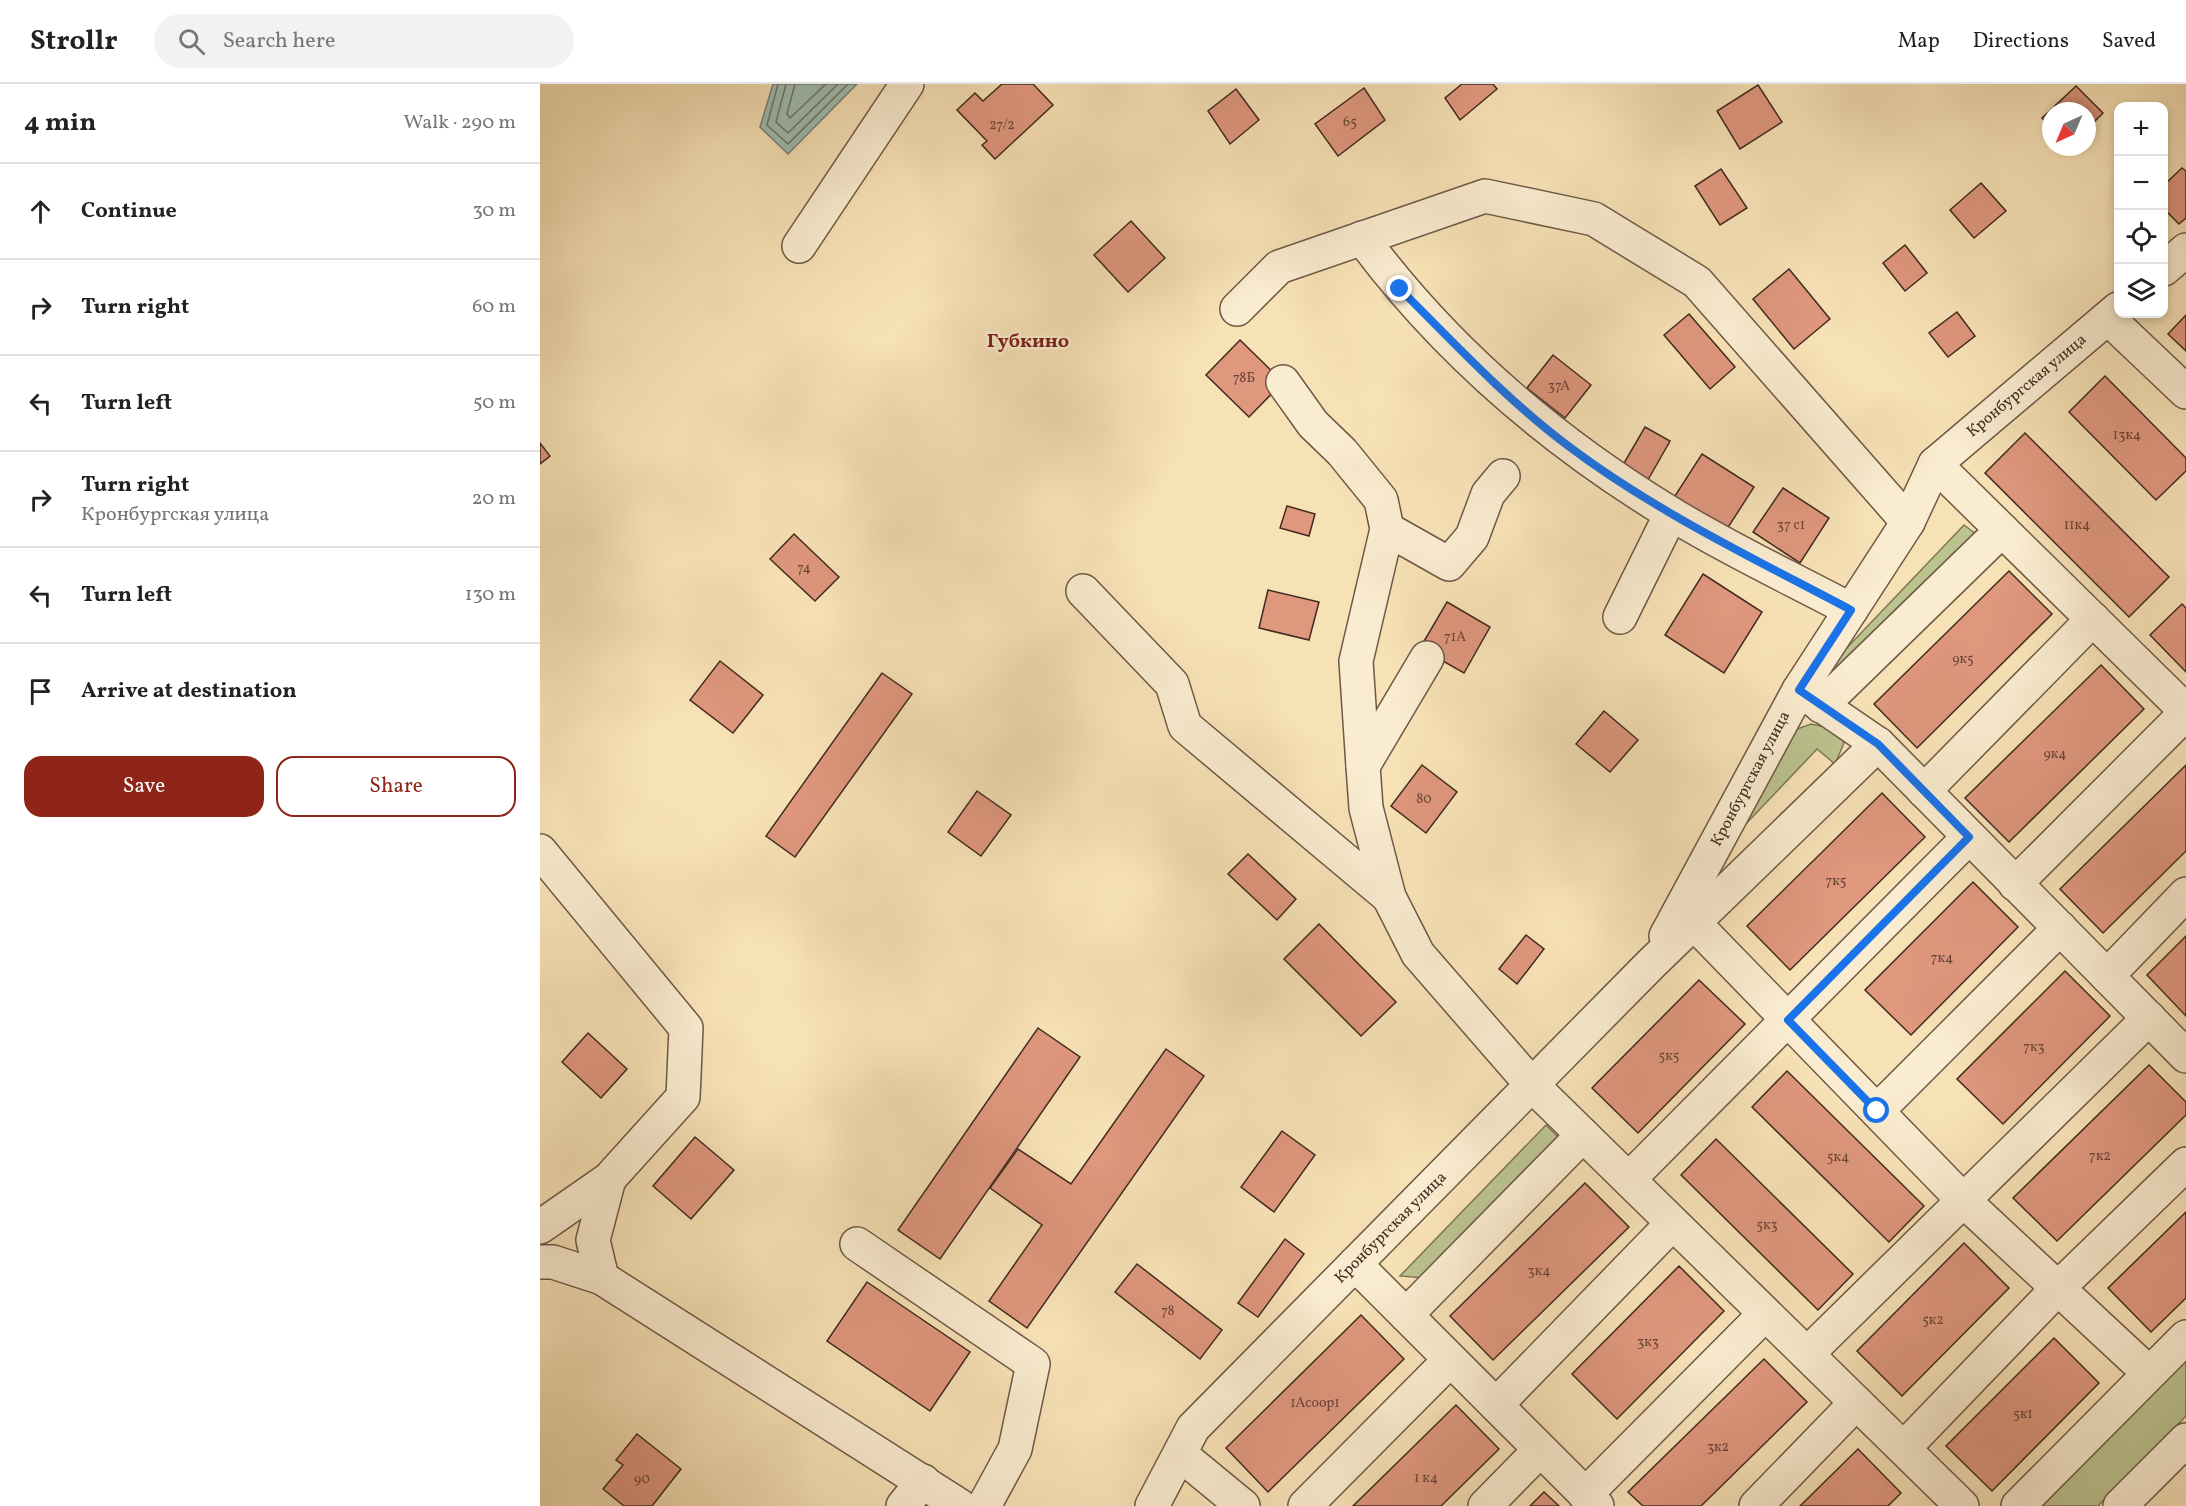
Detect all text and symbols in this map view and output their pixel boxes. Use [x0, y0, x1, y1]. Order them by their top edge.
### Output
search box [154, 14, 574, 68]
text: Strollr [30, 22, 118, 61]
icon: search [175, 25, 208, 58]
text: Search here [223, 26, 335, 57]
text: Map [1898, 27, 1940, 56]
text: Directions [1973, 27, 2069, 56]
text: Saved [2102, 27, 2156, 56]
north arrow [2042, 102, 2096, 156]
map controls [2114, 102, 2168, 318]
button: + [2114, 102, 2168, 156]
text: 4 min [24, 105, 96, 141]
text: Walk · 290 m [404, 109, 516, 137]
house number: 65 [1343, 113, 1357, 132]
house number: 27/2 [989, 116, 1015, 135]
button: − [2114, 156, 2168, 210]
icon: ahead [24, 195, 57, 228]
text: Continue [81, 196, 177, 227]
text: 30 m [472, 197, 516, 225]
button: locate [2114, 210, 2168, 264]
button: layers [2114, 264, 2168, 318]
route end [1386, 275, 1412, 301]
icon: right [24, 291, 57, 324]
text: Turn right [81, 292, 189, 323]
text: 60 m [472, 293, 516, 321]
district label: Губкино [987, 328, 1069, 356]
street label: Кронбургская улица [1962, 329, 2092, 443]
house number: 78Б [1233, 369, 1255, 388]
house number: 37А [1548, 377, 1570, 396]
icon: left [24, 387, 57, 420]
text: Turn left [81, 388, 172, 419]
text: 50 m [473, 389, 516, 417]
house number: 13к4 [2113, 426, 2141, 445]
text: Turn right [81, 470, 189, 501]
icon: right [24, 483, 57, 516]
text: 20 m [472, 485, 516, 513]
text: Кронбургская улица [81, 501, 269, 529]
house number: 37 с1 [1777, 516, 1805, 535]
house number: 11к4 [2064, 516, 2090, 535]
house number: 74 [797, 559, 811, 578]
icon: left [24, 579, 57, 612]
text: Turn left [81, 580, 172, 611]
text: 130 m [465, 581, 516, 609]
house number: 71А [1444, 628, 1466, 647]
house number: 9к5 [1952, 650, 1974, 669]
icon: arrive [24, 675, 57, 708]
text: Arrive at destination [81, 676, 297, 707]
street label: Кронбургская улица [1706, 707, 1796, 851]
house number: 9к4 [2043, 745, 2067, 764]
button: Save [24, 756, 264, 817]
button: Share [276, 756, 516, 817]
house number: 80 [1416, 790, 1432, 809]
house number: 7к5 [1826, 872, 1847, 891]
house number: 7к4 [1931, 949, 1953, 968]
house number: 7к3 [2023, 1038, 2045, 1057]
house number: 5к5 [1659, 1047, 1679, 1066]
route start [1863, 1097, 1889, 1123]
house number: 7к2 [2089, 1147, 2111, 1166]
house number: 5к4 [1827, 1148, 1849, 1167]
street label: Кронбургская улица [1330, 1167, 1452, 1289]
house number: 5к3 [1756, 1216, 1778, 1235]
house number: 3к4 [1527, 1262, 1551, 1281]
house number: 78 [1161, 1302, 1175, 1321]
house number: 5к2 [1922, 1311, 1944, 1330]
house number: 3к3 [1637, 1333, 1659, 1352]
house number: 1Асоор1 [1290, 1394, 1340, 1413]
house number: 5к1 [2013, 1405, 2033, 1424]
house number: 3к2 [1707, 1438, 1729, 1457]
house number: 1 к4 [1414, 1469, 1438, 1488]
house number: 90 [634, 1470, 650, 1489]

